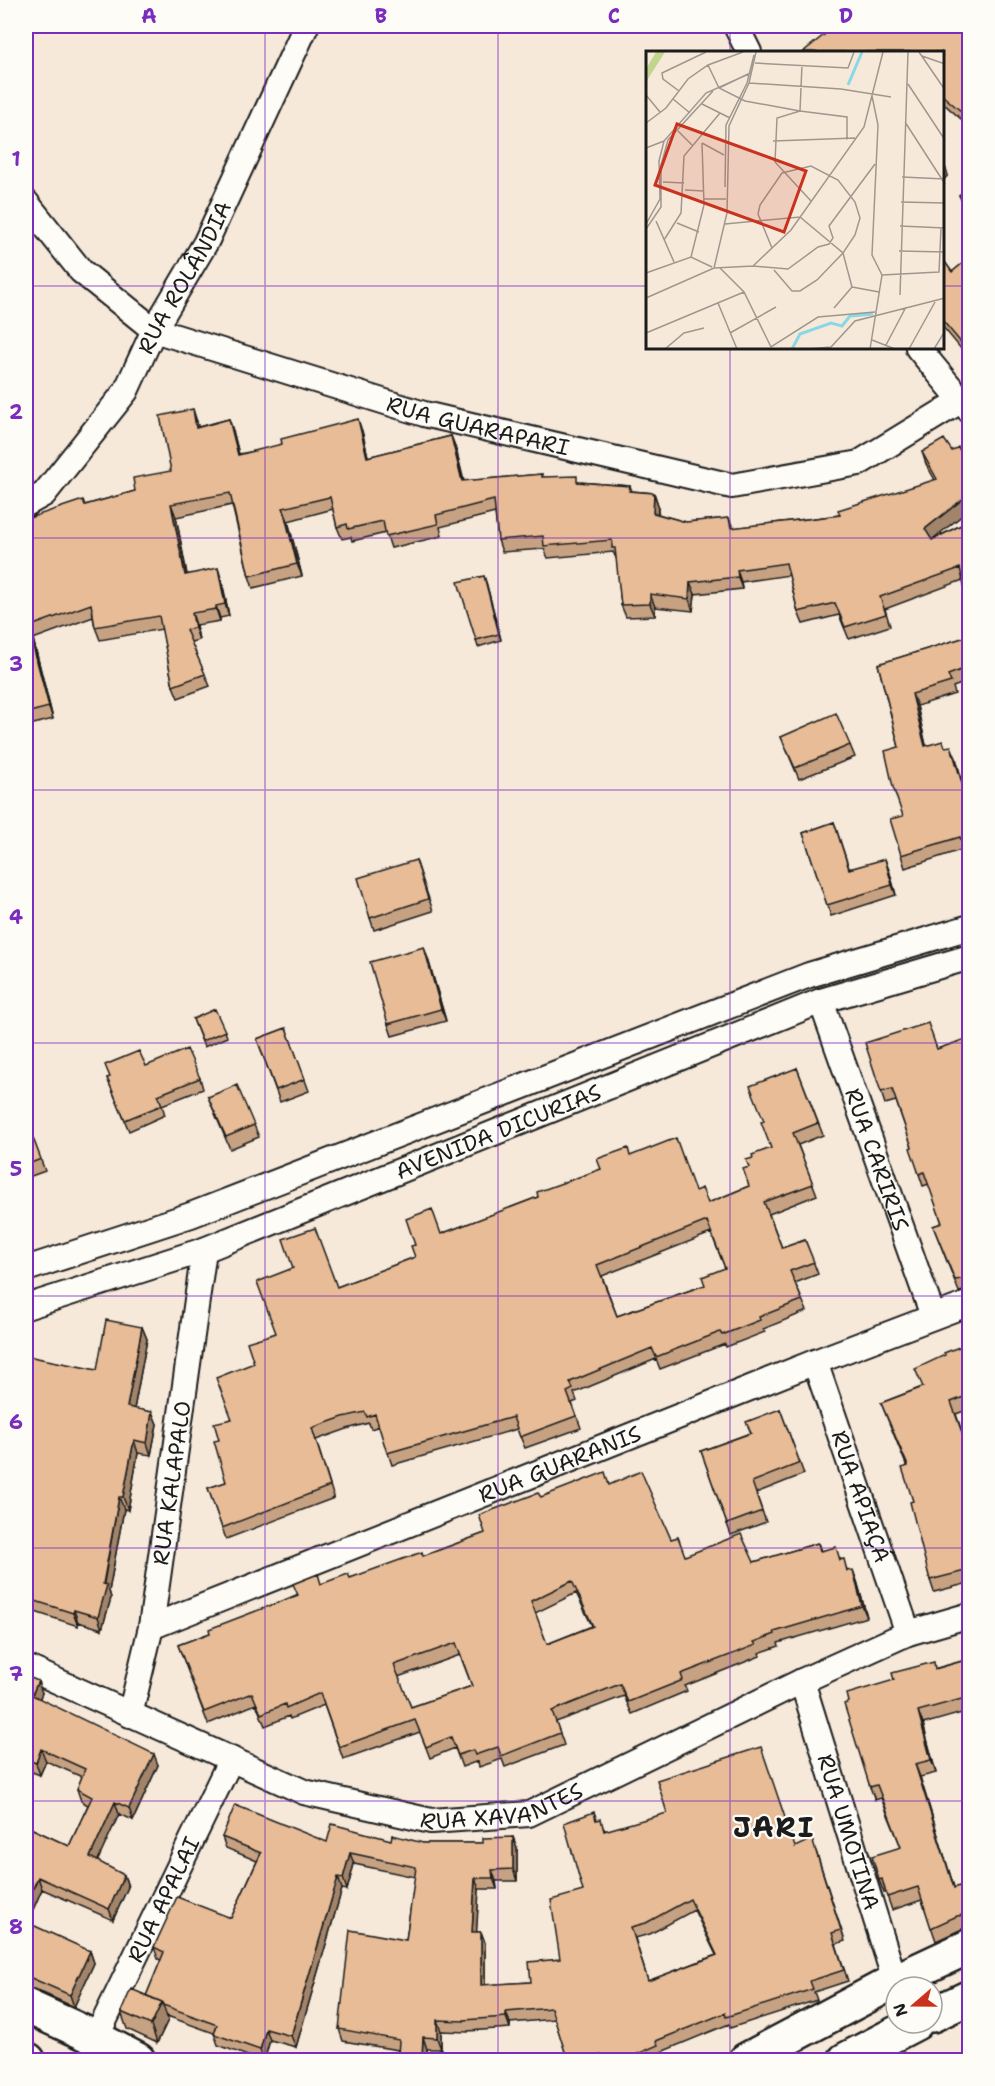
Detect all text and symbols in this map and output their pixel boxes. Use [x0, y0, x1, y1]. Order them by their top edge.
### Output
text: A [141, 3, 157, 29]
text: B [375, 3, 387, 29]
text: C [608, 3, 620, 29]
text: D [839, 3, 853, 29]
inset map [646, 51, 944, 350]
text: 1 [11, 146, 21, 172]
street label: RUA ROLÂNDIA [131, 196, 238, 359]
street label: RUA GUARAPARI [383, 389, 572, 462]
text: 2 [9, 399, 23, 425]
text: 3 [9, 651, 23, 677]
text: 4 [9, 904, 23, 930]
street label: AVENIDA DICURIAS [391, 1077, 605, 1186]
street label: RUA CARIRIS [838, 1084, 916, 1235]
text: 5 [10, 1156, 22, 1182]
street label: RUA KALAPALO [146, 1399, 198, 1567]
text: 6 [9, 1409, 23, 1435]
street label: RUA GUARANIS [474, 1419, 645, 1510]
street label: RUA APIAÇÁ [825, 1427, 897, 1566]
text: 7 [9, 1661, 23, 1687]
street label: RUA UMOTINA [810, 1750, 886, 1914]
street label: RUA XAVANTES [418, 1776, 588, 1837]
district label: JARI [733, 1808, 815, 1846]
street label: RUA APALAI [121, 1832, 206, 1967]
text: 8 [9, 1914, 23, 1940]
north arrow [884, 1975, 944, 2035]
text: N [888, 2000, 912, 2020]

